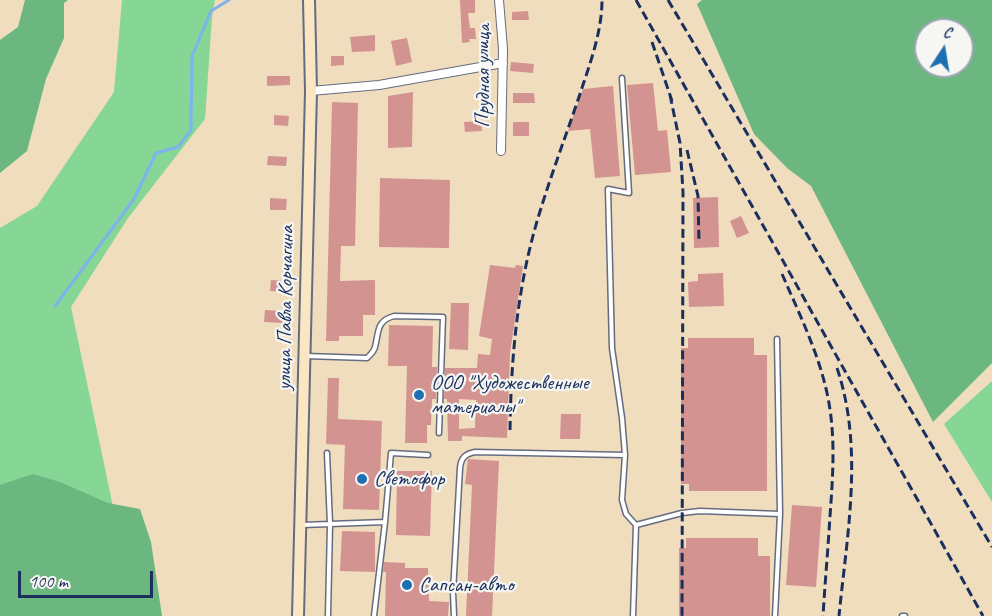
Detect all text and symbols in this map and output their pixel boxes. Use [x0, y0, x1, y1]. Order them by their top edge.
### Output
north arrow [914, 18, 974, 78]
text: С [941, 22, 953, 43]
street label: Прудная улица [470, 24, 496, 128]
street label: улица Павла Корчагина [272, 225, 300, 391]
place label: ООО "Художественные материалы" [431, 370, 588, 420]
marker: ООО "Художественные материалы" [412, 388, 426, 402]
place label: Светофор [374, 466, 444, 492]
marker: Светофор [355, 472, 369, 486]
scale bar [21, 559, 156, 597]
text: 100 m [29, 570, 68, 592]
place label: Сапсан-авто [419, 572, 514, 598]
marker: Сапсан-авто [400, 578, 414, 592]

